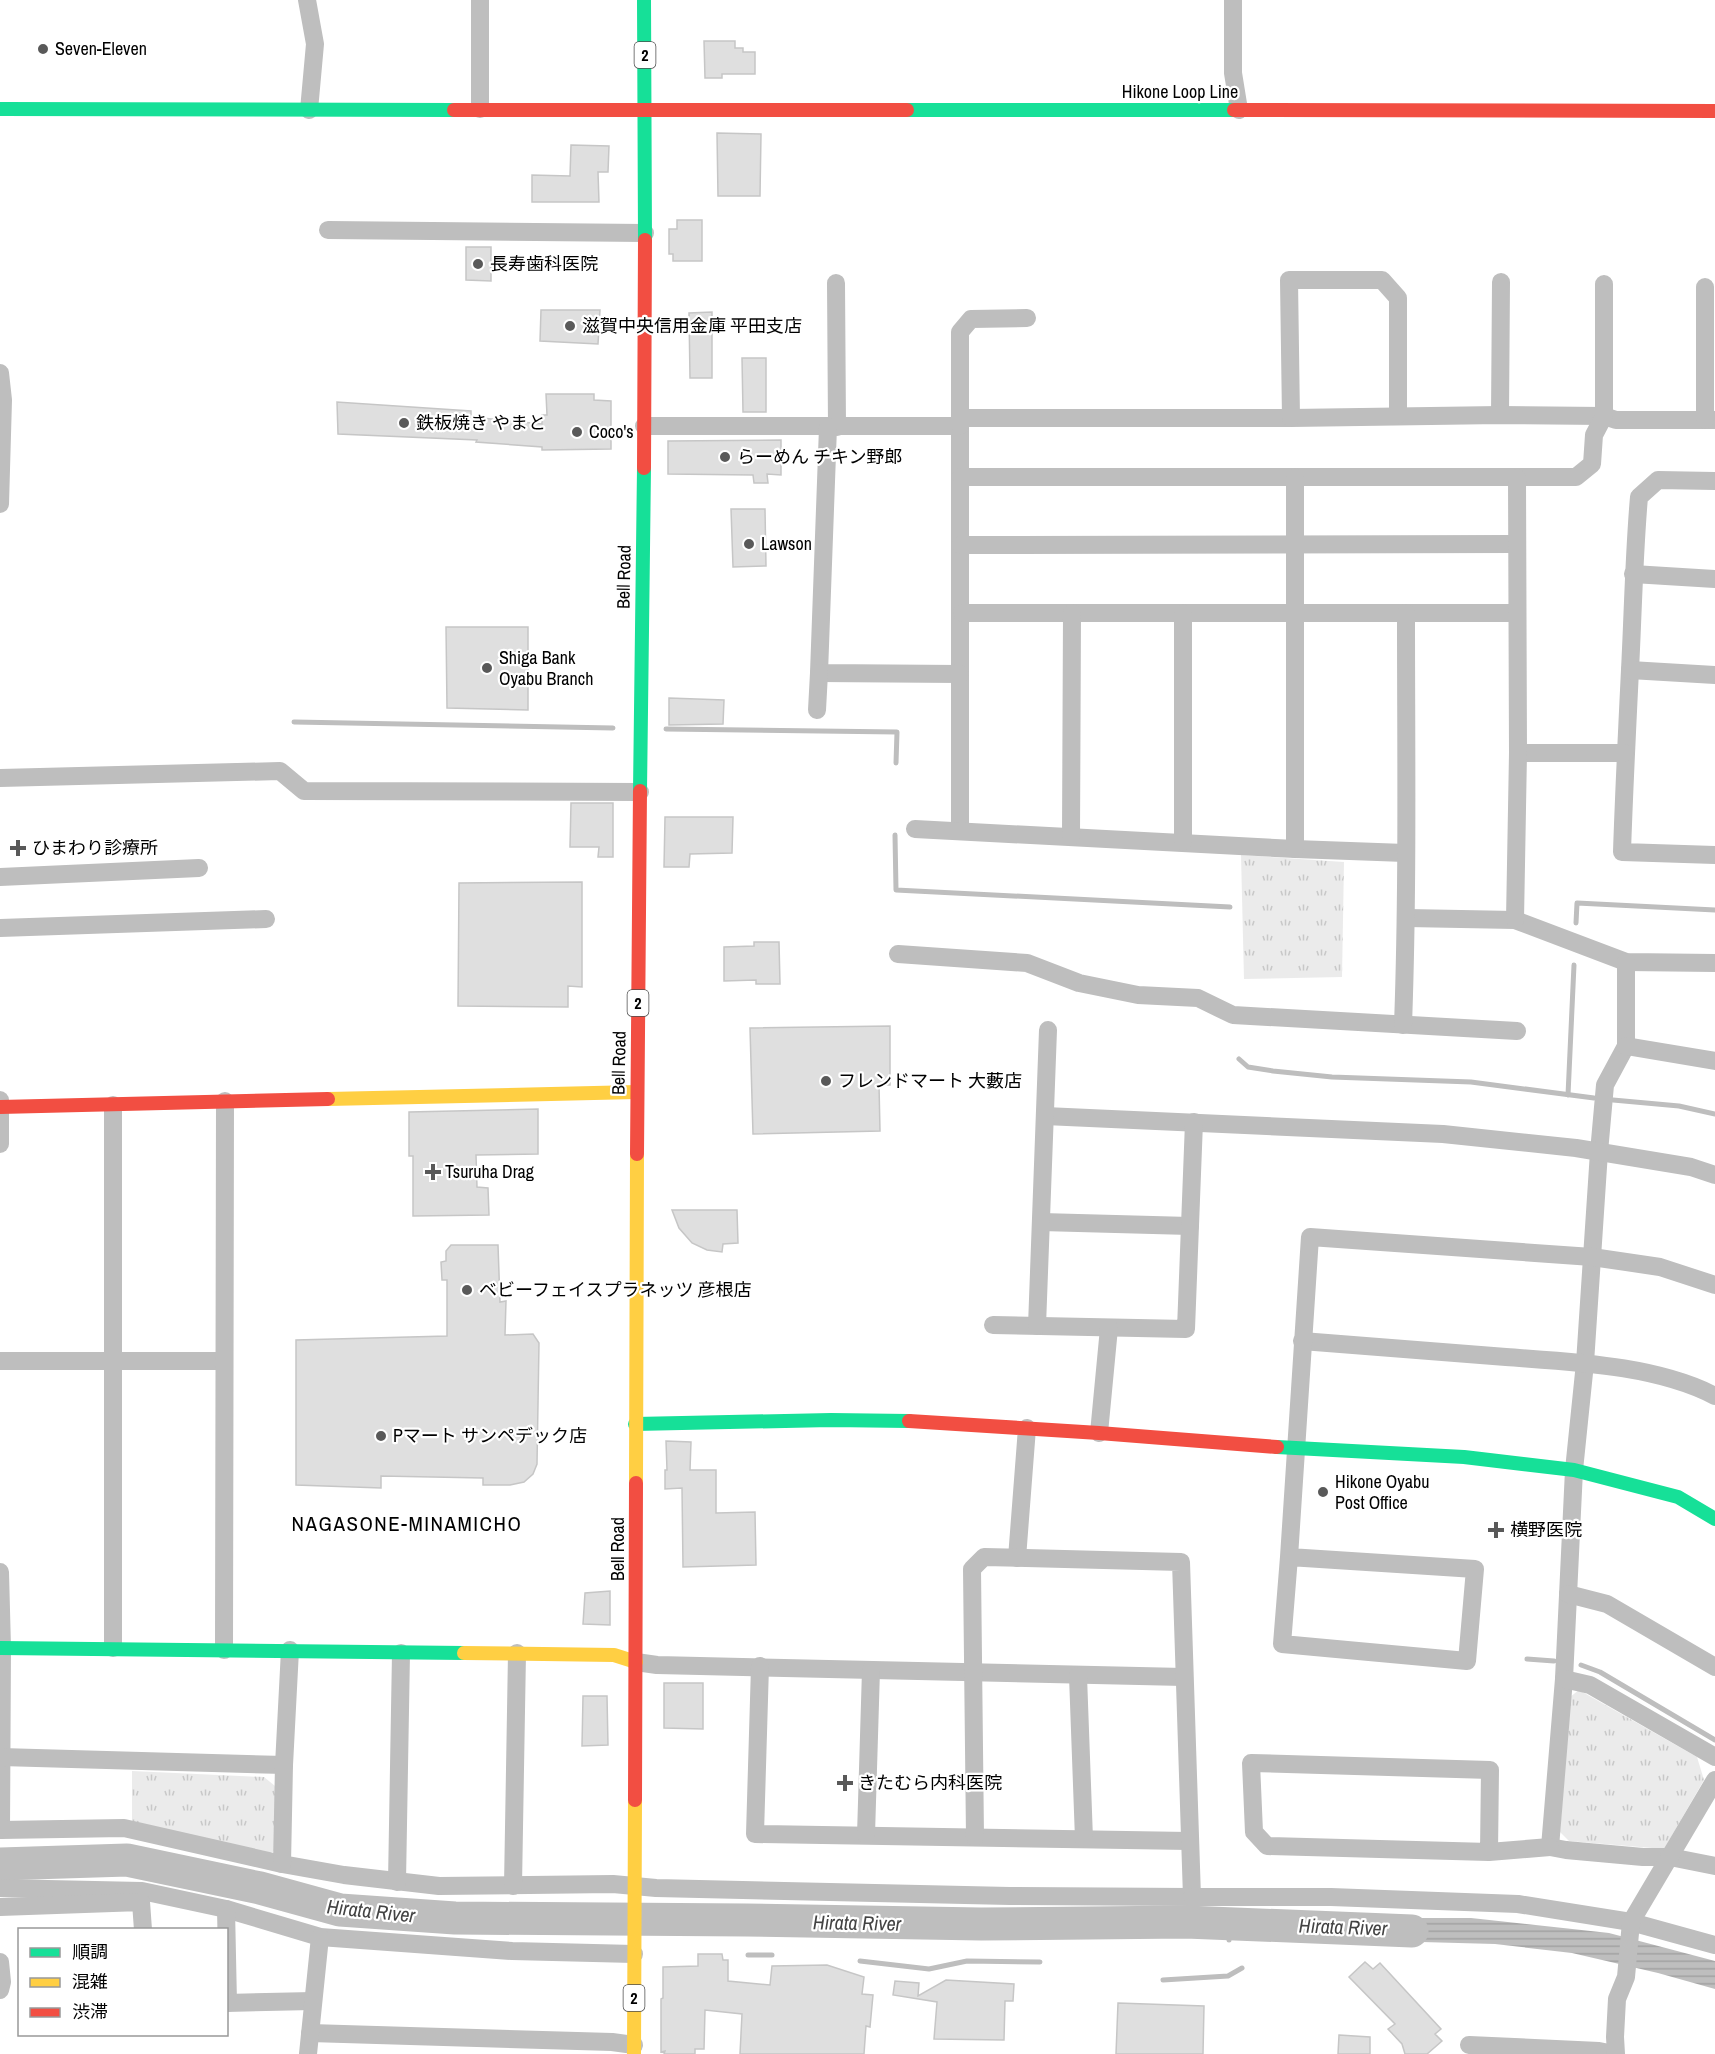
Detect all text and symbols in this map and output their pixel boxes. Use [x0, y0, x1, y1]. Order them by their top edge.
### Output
place label: Seven-Eleven [55, 36, 147, 61]
marker: Seven-Eleven [36, 42, 50, 56]
road number: 2 [634, 42, 656, 68]
street label: Hikone Loop Line [1122, 79, 1238, 104]
place label: 長寿歯科医院 [490, 251, 598, 276]
marker: 長寿歯科医院 [471, 257, 485, 271]
place label: 滋賀中央信用金庫 平田支店 [582, 313, 802, 338]
marker: 滋賀中央信用金庫 平田支店 [563, 319, 577, 333]
place label: 鉄板焼き やまと [416, 410, 546, 435]
marker: 鉄板焼き やまと [397, 416, 411, 430]
place label: Coco's [589, 419, 634, 444]
marker: Coco's [570, 425, 584, 439]
place label: らーめん チキン野郎 [737, 444, 903, 469]
marker: らーめん チキン野郎 [718, 450, 732, 464]
place label: Lawson [761, 531, 812, 556]
marker: Lawson [742, 537, 756, 551]
street label: Bell Road [610, 545, 637, 609]
place label: Shiga Bank Oyabu Branch [499, 645, 593, 691]
marker: Shiga Bank Oyabu Branch [480, 661, 494, 675]
place label: ひまわり診療所 [32, 835, 158, 860]
marker: ひまわり診療所 [9, 839, 27, 857]
road number: 2 [628, 990, 648, 1016]
street label: Bell Road [605, 1031, 632, 1095]
place label: フレンドマート 大藪店 [838, 1068, 1022, 1093]
marker: フレンドマート 大藪店 [819, 1074, 833, 1088]
place label: Tsuruha Drag [445, 1159, 535, 1184]
marker: Tsuruha Drag [426, 1165, 440, 1179]
place label: ベビーフェイスプラネッツ 彦根店 [479, 1277, 751, 1302]
marker: ベビーフェイスプラネッツ 彦根店 [460, 1283, 474, 1297]
place label: Pマート サンペデック店 [393, 1423, 587, 1448]
marker: Pマート サンペデック店 [374, 1429, 388, 1443]
place label: Hikone Oyabu Post Office [1335, 1469, 1429, 1515]
marker: Hikone Oyabu Post Office [1316, 1485, 1330, 1499]
district label: NAGASONE-MINAMICHO [292, 1509, 522, 1538]
street label: Bell Road [605, 1517, 630, 1581]
place label: 横野医院 [1510, 1517, 1582, 1542]
marker: 横野医院 [1487, 1521, 1505, 1539]
place label: きたむら内科医院 [858, 1770, 1002, 1795]
marker: きたむら内科医院 [836, 1774, 854, 1792]
water label: Hirata River [326, 1892, 417, 1929]
water label: Hirata River [813, 1908, 902, 1937]
water label: Hirata River [1298, 1911, 1388, 1942]
legend [18, 1928, 228, 2036]
text: 順調 [72, 1939, 108, 1964]
text: 混雑 [72, 1969, 108, 1994]
road number: 2 [624, 1985, 644, 2011]
text: 渋滞 [72, 1999, 108, 2024]

